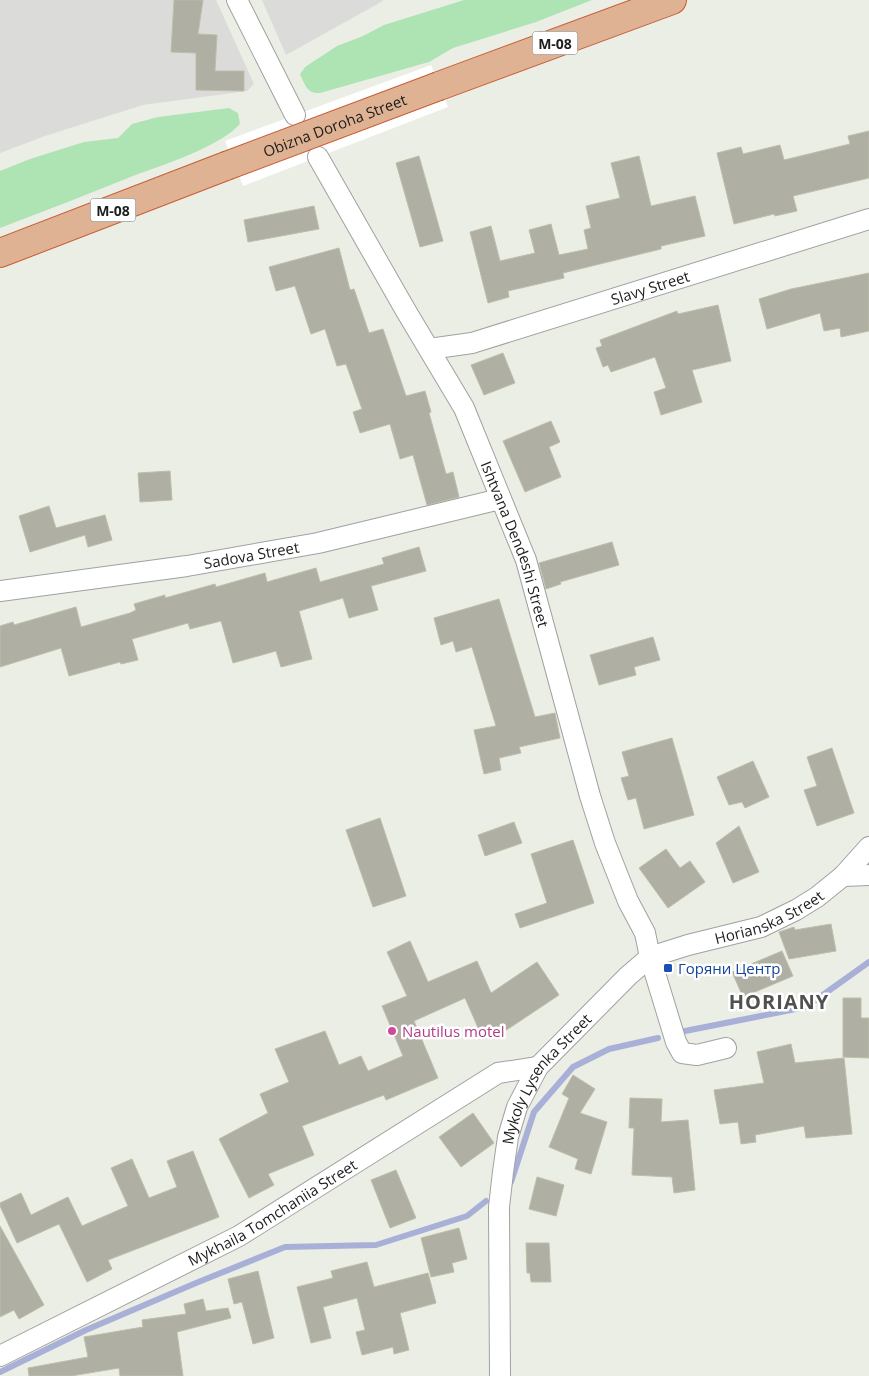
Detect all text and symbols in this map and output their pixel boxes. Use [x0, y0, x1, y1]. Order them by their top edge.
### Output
road number: М-08 [532, 32, 578, 54]
street label: Obizna Doroha Street [260, 89, 409, 161]
road number: М-08 [90, 198, 136, 222]
street label: Slavy Street [608, 266, 692, 309]
street label: Ishtvana Dendeshi Street [477, 458, 554, 629]
street label: Sadova Street [202, 537, 301, 573]
street label: Horianska Street [712, 886, 828, 948]
place label: Горяни Центр [678, 958, 780, 978]
marker: Горяни Центр [662, 962, 674, 974]
district label: HORIANY [729, 988, 829, 1015]
street label: Mykoly Lysenka Street [497, 1009, 595, 1146]
place label: Nautilus motel [402, 1021, 504, 1041]
marker: Nautilus motel [386, 1025, 398, 1037]
street label: Mykhaila Tomchaniia Street [184, 1154, 360, 1270]

